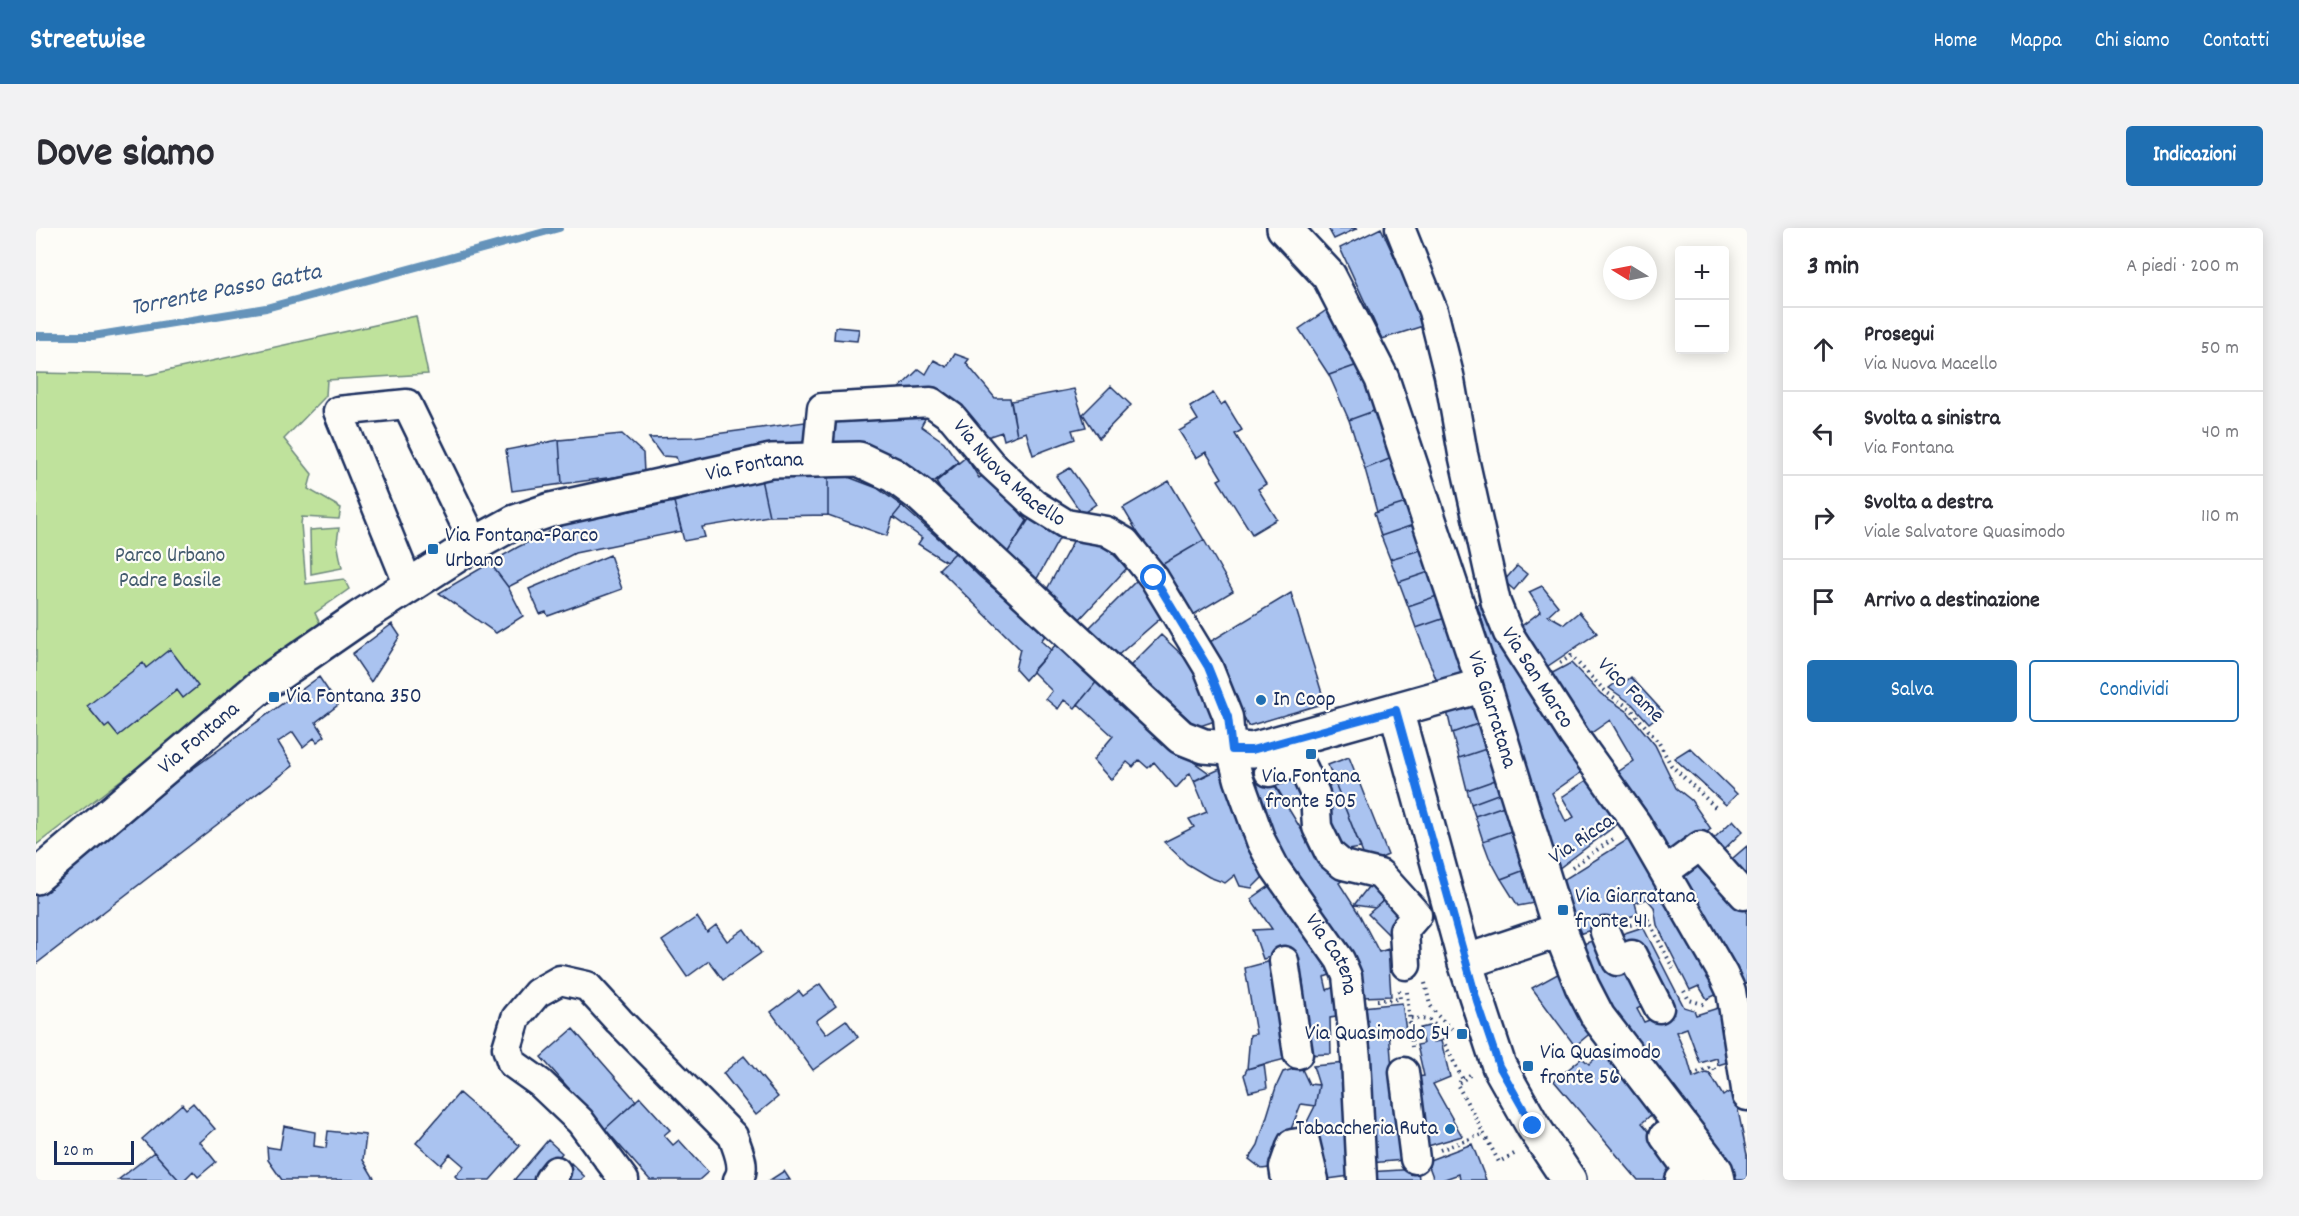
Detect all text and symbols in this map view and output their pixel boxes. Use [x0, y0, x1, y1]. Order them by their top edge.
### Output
text: Streetwise [30, 22, 145, 62]
text: Home [1934, 27, 1977, 57]
text: Mappa [2010, 27, 2062, 57]
text: Chi siamo [2095, 27, 2170, 57]
text: Contatti [2203, 27, 2269, 57]
text: Dove siamo [36, 126, 215, 186]
button: Indicazioni [2126, 126, 2263, 186]
north arrow [1603, 246, 1657, 300]
map controls [1675, 246, 1729, 354]
button: + [1675, 246, 1729, 300]
text: 3 min [1807, 249, 1859, 286]
text: A piedi · 200 m [2126, 253, 2239, 281]
water label: Torrente Passo Gatta [128, 256, 326, 326]
button: − [1675, 300, 1729, 354]
text: Prosegui [1864, 320, 1934, 351]
icon: ahead [1807, 333, 1840, 366]
text: 50 m [2201, 335, 2239, 363]
text: Via Nuova Macello [1864, 351, 1997, 379]
text: Svolta a sinistra [1864, 404, 2000, 435]
street label: Via Nuova Macello [945, 413, 1071, 535]
icon: left [1807, 417, 1840, 450]
text: 40 m [2201, 419, 2239, 447]
text: Via Fontana [1864, 435, 1954, 463]
street label: Via Fontana [703, 445, 804, 491]
text: Svolta a destra [1864, 488, 1993, 519]
icon: right [1807, 501, 1840, 534]
text: 110 m [2201, 503, 2239, 531]
text: Viale Salvatore Quasimodo [1864, 519, 2065, 547]
place label: Via Fontana-Parco Urbano [445, 521, 598, 577]
park label: Parco Urbano Padre Basile [115, 541, 225, 597]
marker: Via Fontana-Parco Urbano [426, 542, 440, 556]
route start [1140, 564, 1166, 590]
icon: arrive [1807, 585, 1840, 618]
text: Arrivo a destinazione [1864, 586, 2040, 617]
street label: Via San Marco [1493, 621, 1581, 735]
street label: Via Giarratana [1458, 647, 1525, 773]
street label: Vico Fame [1589, 651, 1671, 731]
button: Salva [1807, 660, 2017, 722]
button: Condividi [2029, 660, 2239, 722]
place label: Via Fontana 350 [286, 682, 422, 713]
place label: In Coop [1273, 685, 1336, 716]
marker: Via Fontana 350 [267, 690, 281, 704]
marker: In Coop [1254, 693, 1268, 707]
street label: Via Fontana [151, 694, 247, 782]
marker: Via Fontana fronte 505 [1304, 747, 1318, 761]
place label: Via Fontana fronte 505 [1262, 762, 1361, 818]
street label: Via Ricca [1543, 806, 1621, 873]
place label: Via Giarratana fronte 41 [1575, 882, 1697, 938]
marker: Via Giarratana fronte 41 [1556, 903, 1570, 917]
street label: Via Catena [1297, 907, 1365, 997]
place label: Via Quasimodo 54 [1305, 1019, 1450, 1050]
marker: Via Quasimodo 54 [1455, 1027, 1469, 1041]
place label: Via Quasimodo fronte 56 [1540, 1038, 1661, 1094]
marker: Via Quasimodo fronte 56 [1521, 1059, 1535, 1073]
route end [1519, 1112, 1545, 1138]
place label: Tabaccheria Ruta [1295, 1114, 1439, 1145]
marker: Tabaccheria Ruta [1443, 1122, 1457, 1136]
scale bar [54, 1138, 134, 1166]
text: 20 m [63, 1140, 93, 1163]

